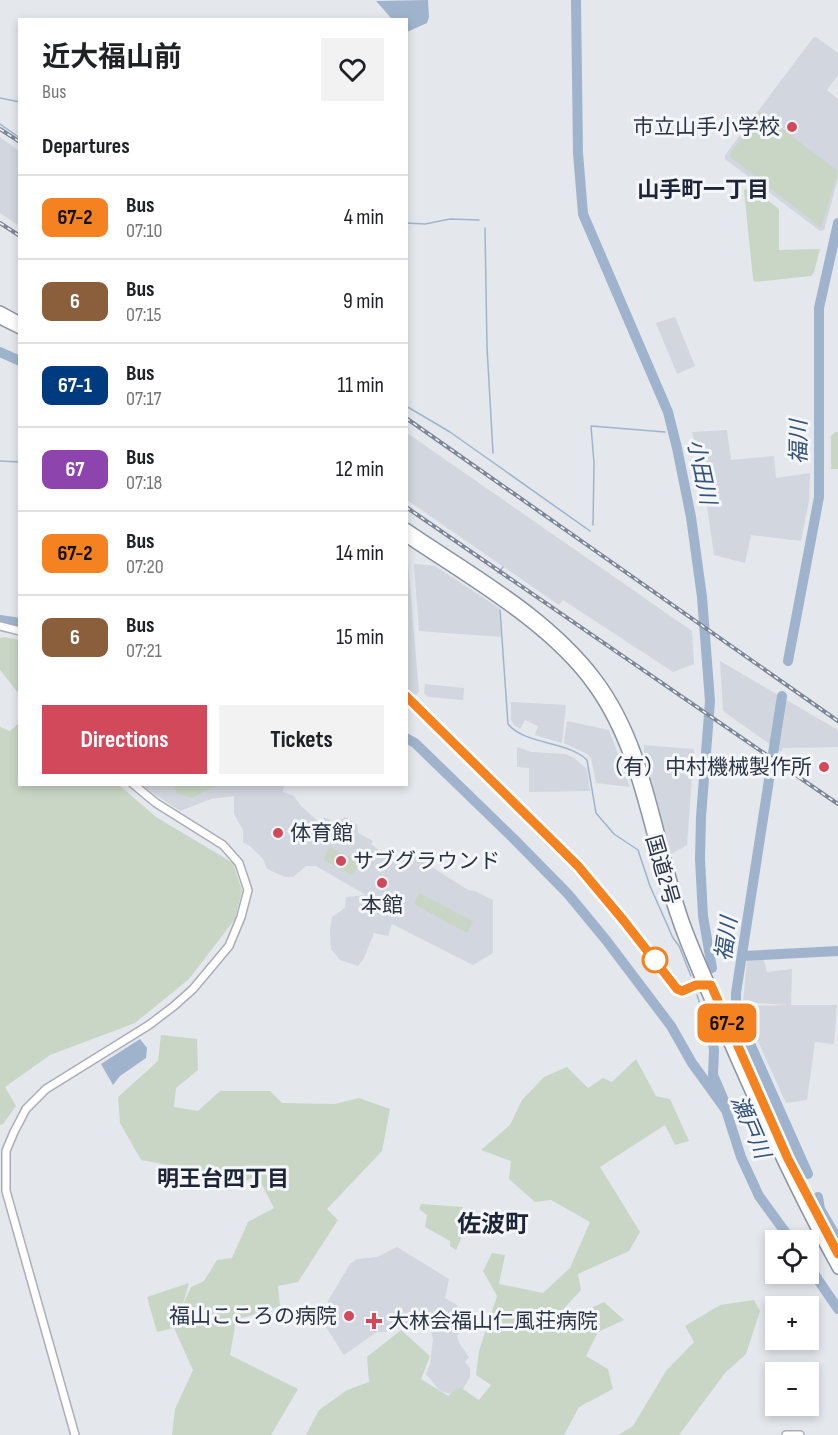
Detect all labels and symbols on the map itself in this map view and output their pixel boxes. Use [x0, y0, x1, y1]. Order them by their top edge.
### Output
place label: 市立山手小学校 [633, 115, 780, 140]
marker: 市立山手小学校 [785, 120, 799, 134]
district label: 山手町一丁目 [637, 177, 769, 204]
water label: 福川 [786, 418, 813, 464]
water label: 小田川 [681, 437, 721, 509]
place label: （有）中村機械製作所 [602, 755, 812, 780]
marker: （有）中村機械製作所 [817, 760, 831, 774]
place label: 体育館 [290, 821, 353, 846]
marker: 体育館 [271, 826, 285, 840]
street label: 国道2号 [640, 832, 684, 908]
place label: サブグラウンド [353, 849, 500, 874]
marker: サブグラウンド [334, 854, 348, 868]
marker: 本館 [375, 876, 389, 890]
place label: 本館 [361, 893, 403, 918]
water label: 福川 [711, 913, 744, 963]
unlabelled marker [642, 947, 668, 973]
line badge: 67-2 [685, 1004, 769, 1042]
water label: 瀬戸川 [725, 1091, 776, 1164]
district label: 明王台四丁目 [157, 1166, 289, 1193]
district label: 佐波町 [457, 1210, 529, 1239]
place label: 福山こころの病院 [169, 1304, 337, 1329]
marker: 福山こころの病院 [342, 1309, 356, 1323]
place label: 大林会福山仁風荘病院 [388, 1309, 598, 1334]
marker: 大林会福山仁風荘病院 [365, 1312, 383, 1330]

